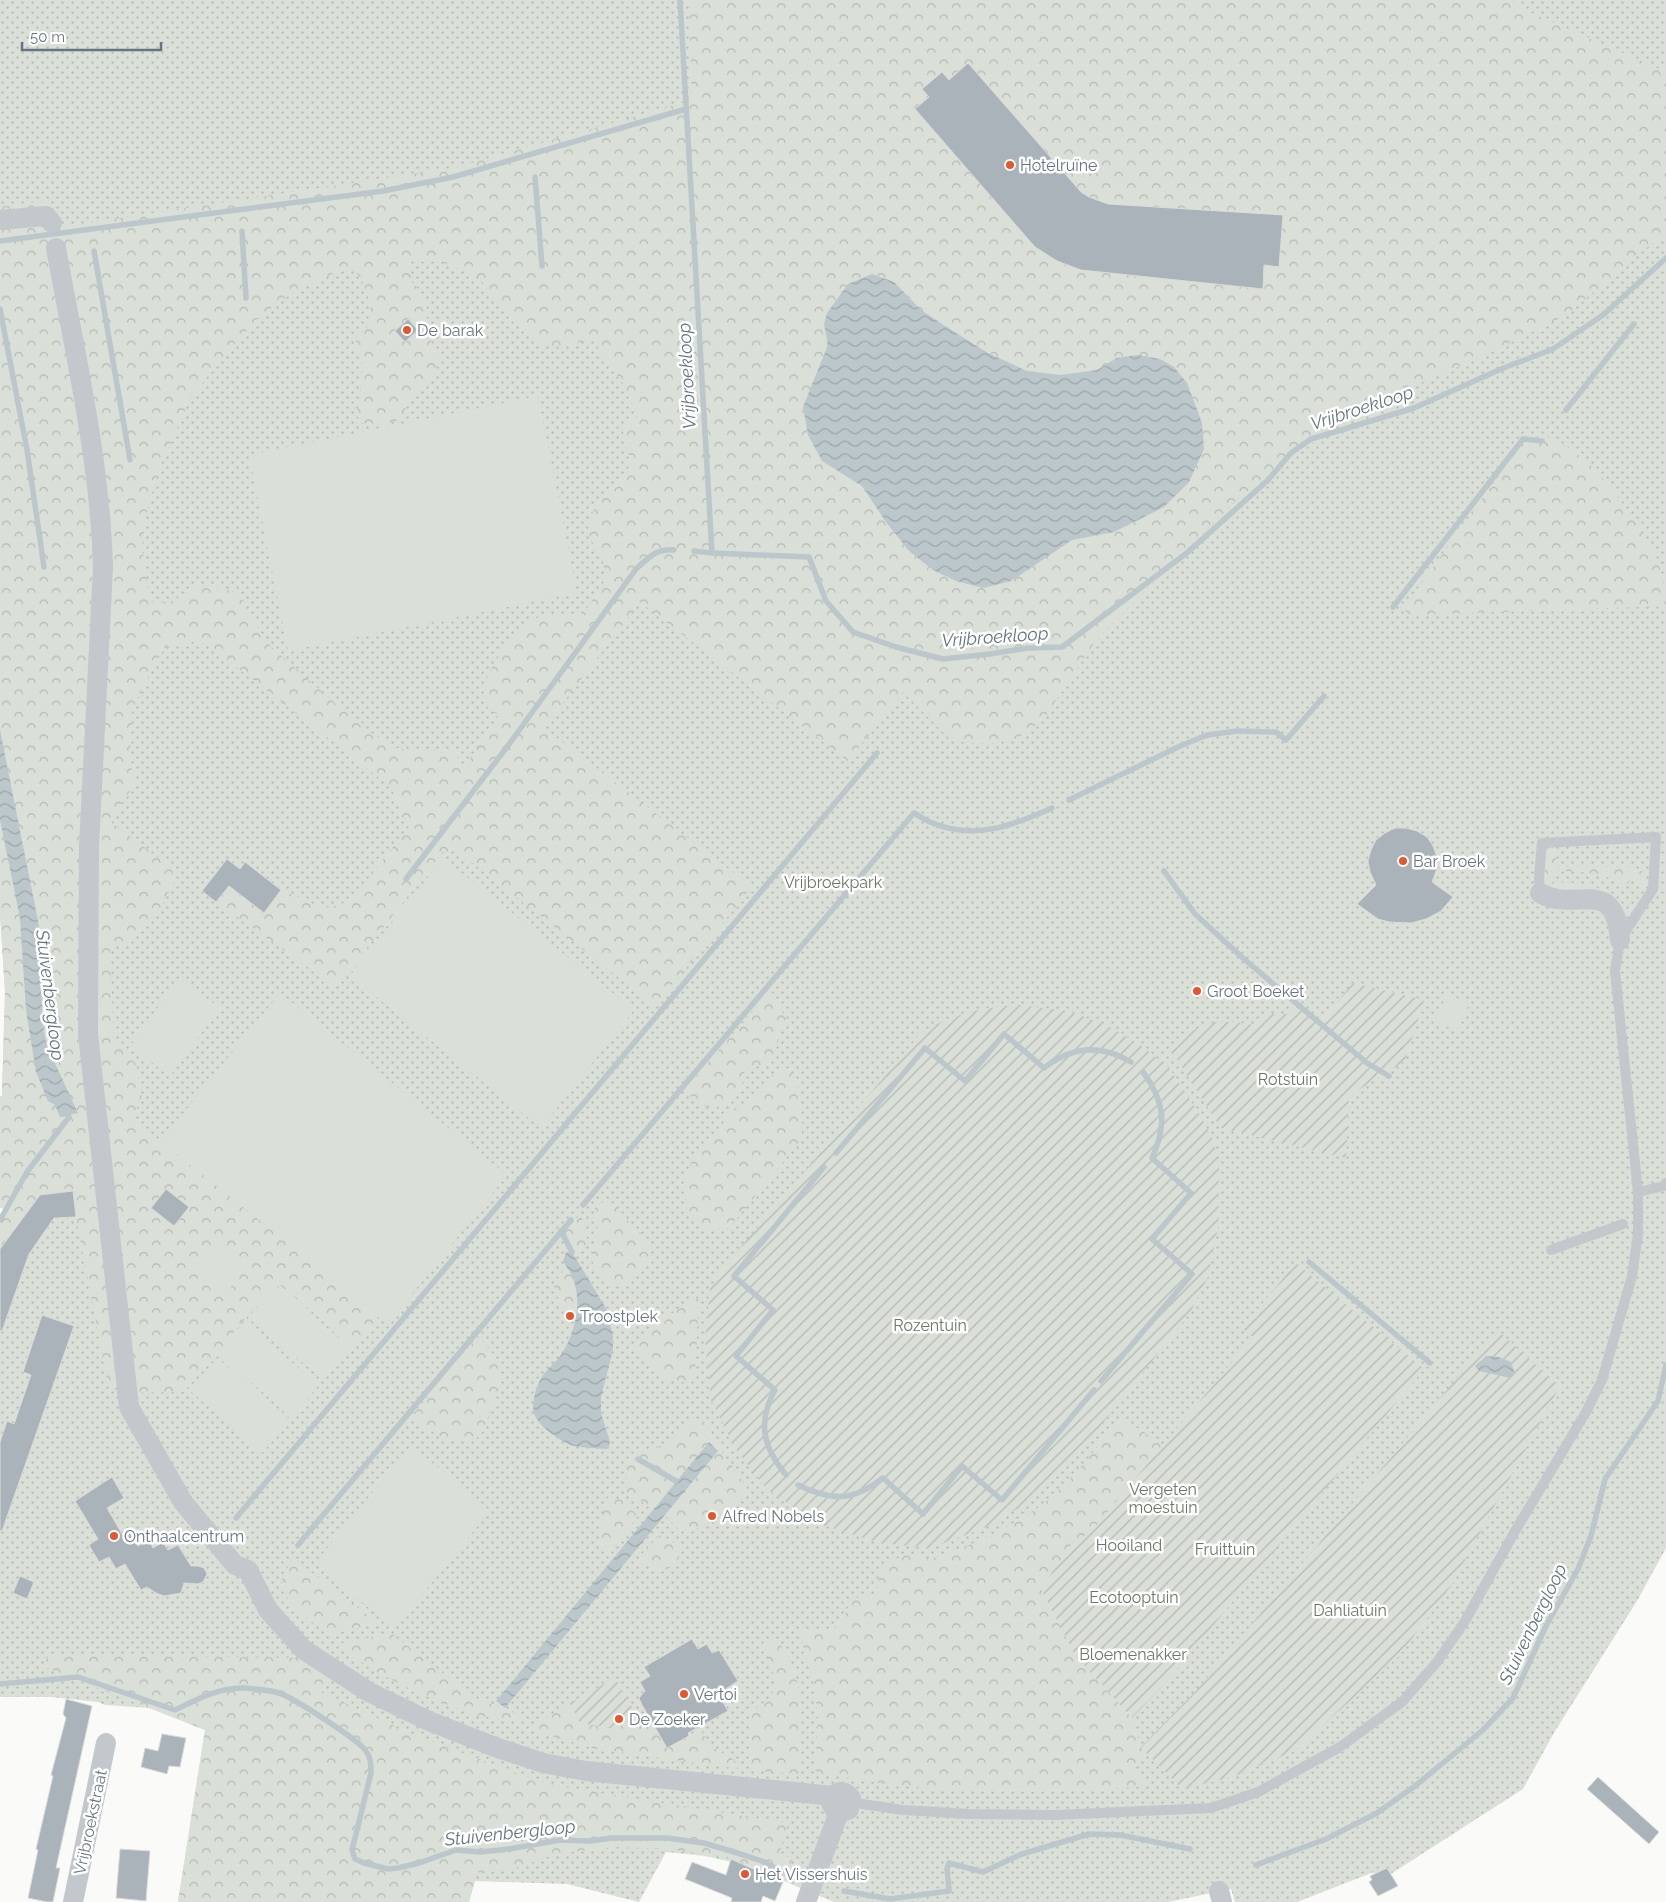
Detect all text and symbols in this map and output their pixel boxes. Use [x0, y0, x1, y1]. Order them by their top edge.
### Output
scale bar [22, 20, 161, 52]
text: 50 m [30, 28, 65, 46]
place label: Hotelruïne [1020, 156, 1097, 175]
marker: Hotelruïne [1004, 159, 1016, 171]
place label: De barak [417, 321, 484, 340]
water label: Vrijbroekloop [673, 322, 700, 430]
marker: De barak [401, 324, 413, 336]
water label: Vrijbroekloop [1308, 381, 1416, 434]
water label: Vrijbroekloop [941, 622, 1049, 651]
place label: Bar Broek [1413, 852, 1486, 871]
marker: Bar Broek [1397, 855, 1409, 867]
park label: Vrijbroekpark [784, 873, 883, 892]
water label: Stuivenbergloop [32, 927, 69, 1061]
place label: Groot Boeket [1207, 982, 1305, 1001]
marker: Groot Boeket [1191, 985, 1203, 997]
park label: Rotstuin [1258, 1070, 1318, 1089]
place label: Troostplek [580, 1307, 658, 1326]
marker: Troostplek [564, 1310, 576, 1322]
park label: Rozentuin [893, 1316, 967, 1335]
park label: Vergeten moestuin [1128, 1480, 1198, 1517]
place label: Alfred Nobels [722, 1507, 825, 1526]
marker: Alfred Nobels [706, 1510, 718, 1522]
place label: Onthaalcentrum [124, 1527, 244, 1546]
marker: Onthaalcentrum [108, 1530, 120, 1542]
park label: Hooiland [1096, 1536, 1162, 1555]
park label: Fruittuin [1195, 1540, 1255, 1559]
water label: Stuivenbergloop [1494, 1560, 1571, 1688]
park label: Ecotooptuin [1089, 1588, 1179, 1607]
park label: Dahliatuin [1313, 1601, 1387, 1620]
park label: Bloemenakker [1079, 1645, 1187, 1664]
place label: Vertoi [694, 1685, 737, 1704]
marker: Vertoi [678, 1688, 690, 1700]
place label: De Zoeker [629, 1710, 706, 1729]
marker: De Zoeker [613, 1713, 625, 1725]
street label: Vrijbroekstraat [70, 1767, 111, 1876]
water label: Stuivenbergloop [442, 1815, 576, 1850]
place label: Het Vissershuis [755, 1865, 868, 1884]
marker: Het Vissershuis [739, 1868, 751, 1880]

